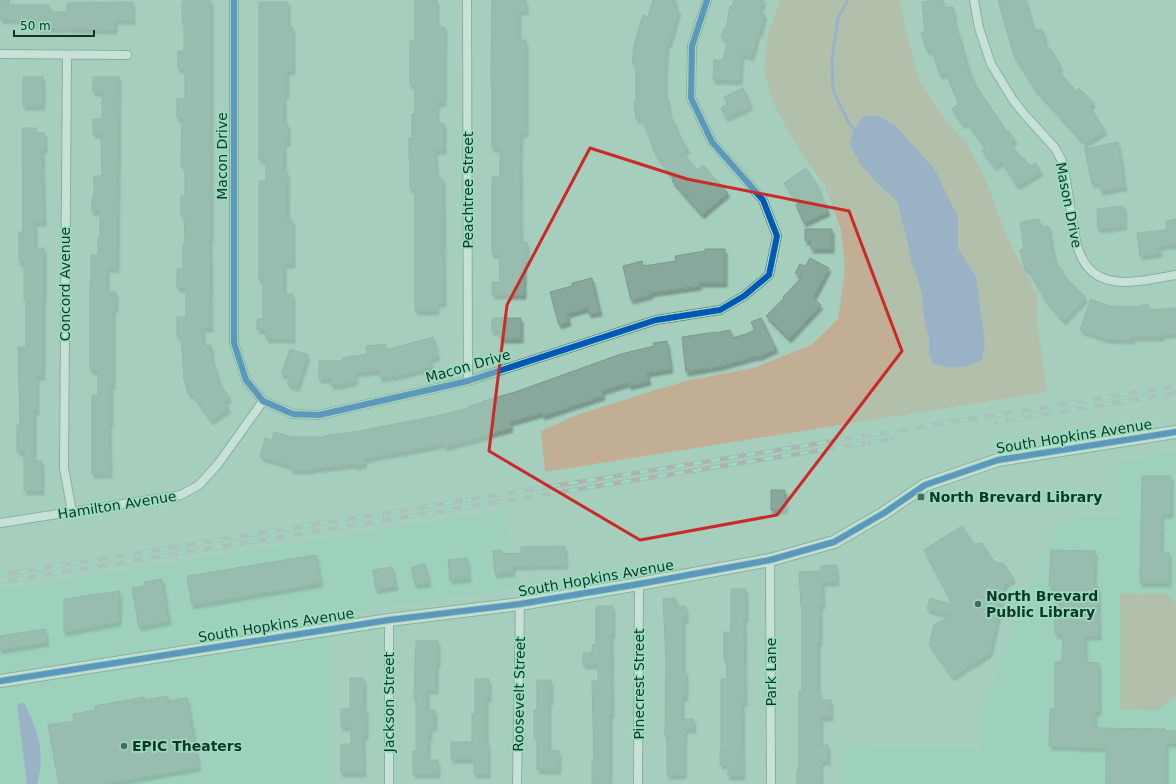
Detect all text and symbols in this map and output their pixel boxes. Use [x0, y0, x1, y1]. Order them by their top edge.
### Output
scale bar [14, 12, 94, 38]
text: 50 m [20, 19, 51, 33]
street label: Macon Drive [214, 112, 230, 200]
street label: Peachtree Street [460, 131, 476, 248]
street label: Mason Drive [1053, 161, 1085, 249]
street label: Concord Avenue [57, 227, 73, 341]
street label: Macon Drive [424, 346, 512, 386]
street label: South Hopkins Avenue [995, 416, 1153, 456]
street label: Hamilton Avenue [57, 488, 177, 522]
place label: North Brevard Library [929, 489, 1102, 505]
marker: North Brevard Library [916, 492, 926, 502]
street label: South Hopkins Avenue [517, 556, 675, 600]
place label: North Brevard Public Library [986, 588, 1098, 620]
marker: North Brevard Public Library [973, 599, 983, 609]
street label: South Hopkins Avenue [197, 605, 355, 645]
street label: Pinecrest Street [631, 628, 647, 740]
street label: Roosevelt Street [510, 636, 528, 752]
street label: Park Lane [763, 638, 779, 706]
street label: Jackson Street [381, 651, 397, 753]
place label: EPIC Theaters [132, 738, 242, 754]
marker: EPIC Theaters [119, 741, 129, 751]

